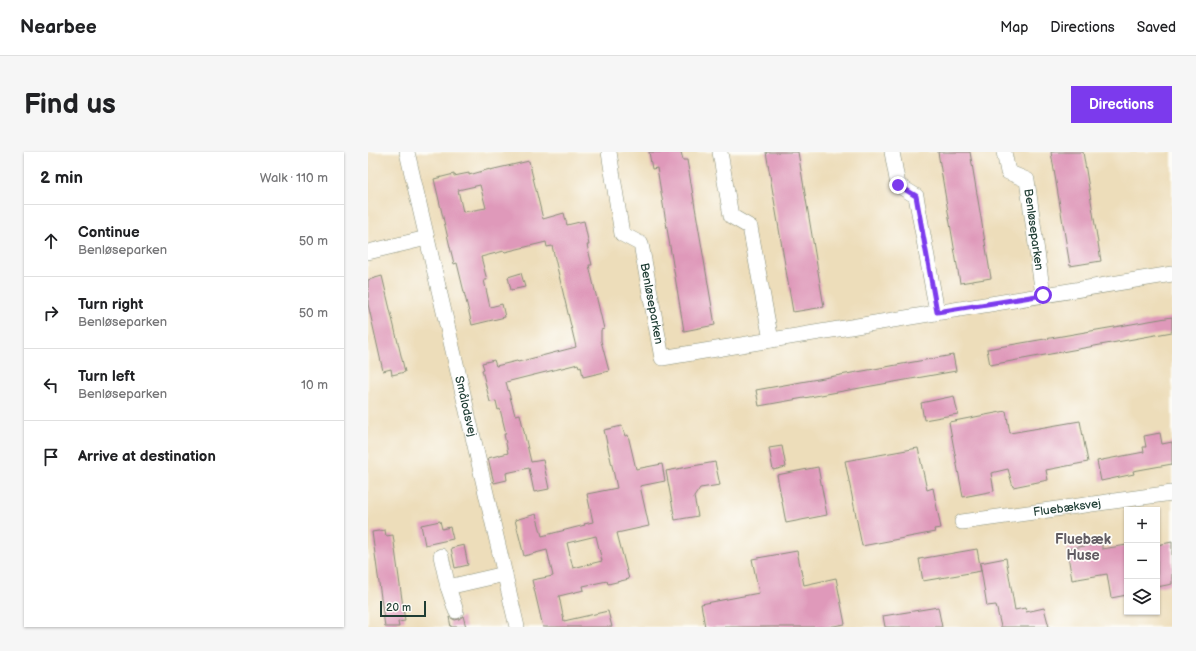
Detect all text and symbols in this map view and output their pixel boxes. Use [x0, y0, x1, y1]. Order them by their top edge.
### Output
text: Nearbee [20, 16, 97, 39]
text: Map [1000, 19, 1028, 36]
text: Directions [1050, 19, 1115, 36]
text: Saved [1137, 19, 1176, 36]
button: Directions [1071, 86, 1172, 123]
text: Find us [24, 88, 116, 121]
text: 2 min [40, 168, 83, 188]
text: Walk · 110 m [260, 170, 328, 186]
route end [889, 176, 907, 194]
street label: Benløseparken [1021, 188, 1047, 272]
text: Continue [78, 223, 140, 242]
icon: ahead [40, 230, 62, 252]
text: 50 m [299, 233, 328, 249]
text: Benløseparken [78, 242, 167, 258]
street label: Benløseparken [637, 262, 667, 346]
route start [1034, 286, 1052, 304]
text: Turn right [78, 295, 143, 314]
icon: right [40, 302, 62, 324]
text: 50 m [299, 305, 328, 321]
text: Benløseparken [78, 314, 167, 330]
text: Turn left [78, 367, 135, 386]
icon: left [40, 374, 62, 396]
street label: Smålodsvej [452, 374, 480, 438]
text: 10 m [301, 377, 328, 393]
text: Benløseparken [78, 386, 167, 402]
icon: arrive [40, 446, 62, 468]
text: Arrive at destination [78, 447, 216, 466]
street label: Fluebæksvej [1032, 495, 1102, 520]
map controls [1124, 507, 1160, 615]
button: + [1124, 507, 1160, 543]
district label: Fluebæk Huse [1055, 531, 1112, 564]
button: − [1124, 543, 1160, 579]
button: layers [1124, 579, 1160, 615]
scale bar [380, 599, 426, 618]
text: 20 m [386, 601, 411, 614]

